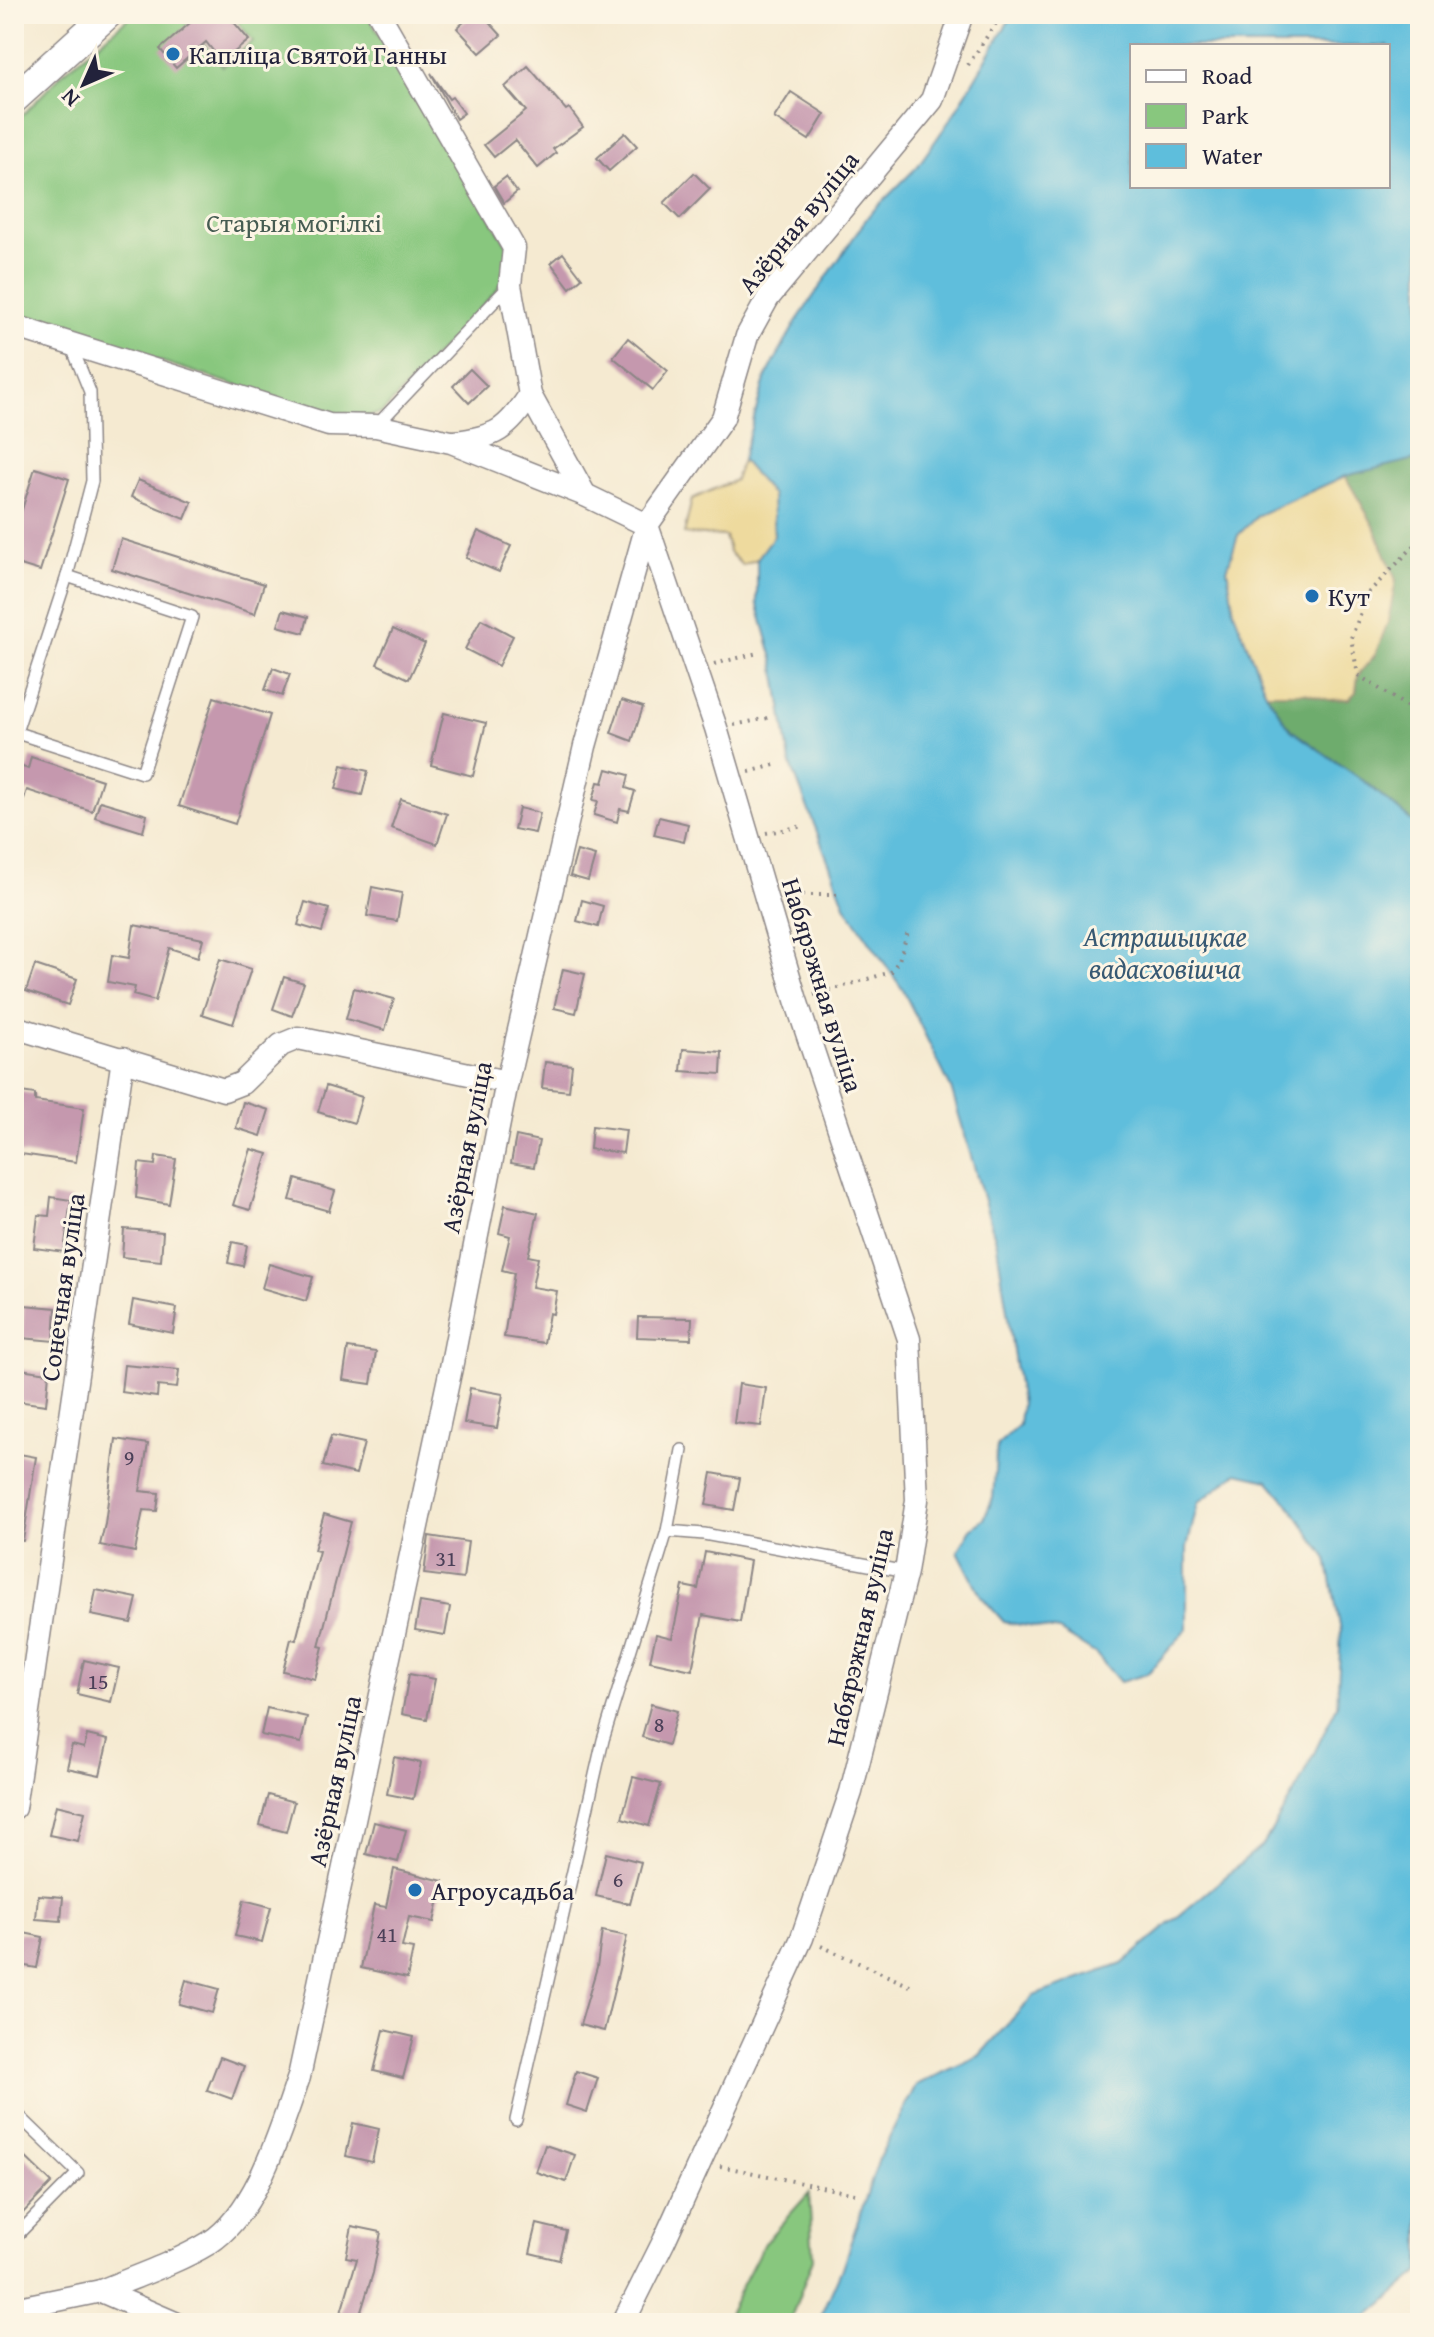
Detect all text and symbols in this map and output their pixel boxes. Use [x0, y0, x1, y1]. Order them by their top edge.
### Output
place label: Капліца Святой Ганны [189, 35, 447, 74]
north arrow [44, 44, 124, 124]
legend [1130, 44, 1390, 188]
marker: Капліца Святой Ганны [164, 45, 182, 63]
text: Road [1202, 58, 1252, 93]
text: N [53, 81, 86, 115]
text: Park [1202, 98, 1249, 133]
text: Water [1202, 138, 1263, 173]
street label: Азёрная вуліца [728, 142, 868, 302]
park label: Старыя могілкі [206, 203, 382, 242]
place label: Кут [1328, 577, 1370, 616]
marker: Кут [1303, 587, 1321, 605]
street label: Набярэжная вуліца [772, 873, 874, 1098]
water label: Астрашыцкае вадасховішча [1082, 915, 1247, 988]
street label: Азёрная вуліца [430, 1057, 502, 1236]
street label: Сонечная вуліца [29, 1190, 95, 1384]
house number: 9 [124, 1441, 134, 1473]
street label: Набярэжная вуліца [815, 1524, 903, 1750]
house number: 31 [435, 1542, 457, 1574]
house number: 15 [87, 1665, 109, 1697]
street label: Азёрная вуліца [297, 1691, 371, 1870]
house number: 8 [654, 1708, 664, 1740]
house number: 6 [613, 1863, 623, 1895]
place label: Агроусадьба [431, 1871, 575, 1910]
marker: Агроусадьба [406, 1881, 424, 1899]
house number: 41 [376, 1918, 398, 1950]

